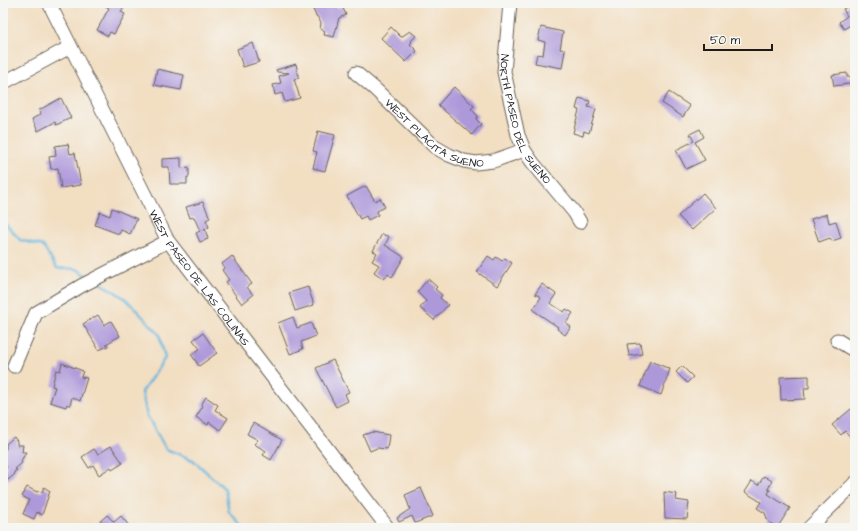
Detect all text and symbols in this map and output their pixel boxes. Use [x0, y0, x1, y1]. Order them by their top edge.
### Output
scale bar [704, 26, 772, 52]
text: 50 m [710, 32, 741, 49]
street label: NORTH PASEO DEL SUENO [496, 54, 555, 187]
street label: WEST PLACITA SUENO [382, 95, 485, 170]
street label: WEST PASEO DE LAS COLINAS [146, 207, 253, 349]

